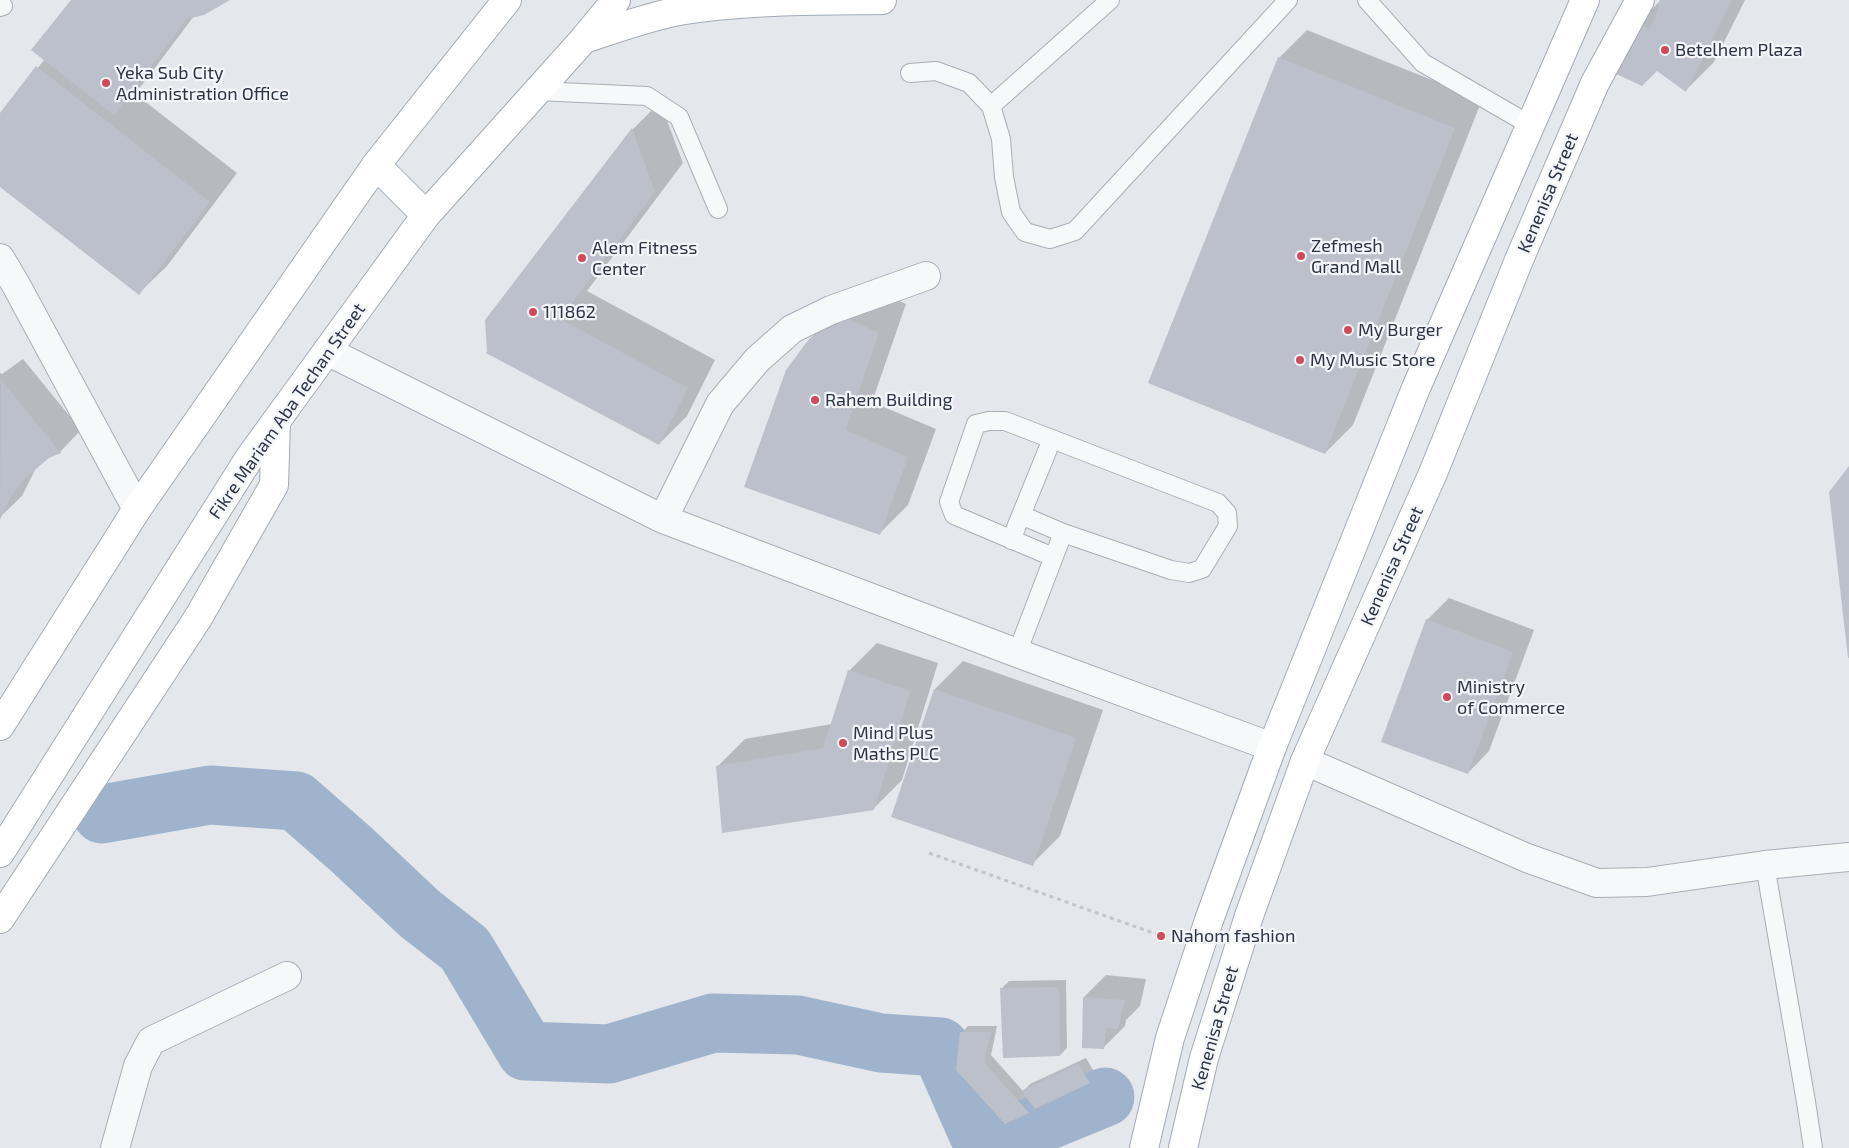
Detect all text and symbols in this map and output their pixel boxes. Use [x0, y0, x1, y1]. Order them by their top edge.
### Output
place label: Betelhem Plaza [1675, 39, 1803, 61]
marker: Betelhem Plaza [1659, 44, 1671, 56]
place label: Yeka Sub City Administration Office [116, 62, 289, 104]
marker: Yeka Sub City Administration Office [100, 77, 112, 89]
street label: Kenenisa Street [1513, 130, 1583, 256]
place label: Zefmesh Grand Mall [1311, 235, 1401, 278]
place label: Alem Fitness Center [592, 237, 697, 280]
marker: Zefmesh Grand Mall [1295, 250, 1307, 262]
marker: Alem Fitness Center [576, 252, 588, 264]
street label: Fikre Mariam Aba Techan Street [204, 299, 370, 523]
place label: 111862 [543, 301, 596, 323]
marker: 111862 [527, 306, 539, 318]
place label: My Burger [1358, 319, 1443, 341]
marker: My Burger [1342, 324, 1354, 336]
place label: My Music Store [1310, 349, 1436, 371]
marker: My Music Store [1294, 354, 1306, 366]
place label: Rahem Building [825, 389, 952, 411]
marker: Rahem Building [809, 394, 821, 406]
street label: Kenenisa Street [1356, 503, 1428, 629]
place label: Ministry of Commerce [1457, 676, 1565, 719]
marker: Ministry of Commerce [1441, 691, 1453, 703]
place label: Mind Plus Maths PLC [853, 722, 939, 764]
marker: Mind Plus Maths PLC [837, 737, 849, 749]
place label: Nahom fashion [1171, 925, 1296, 947]
marker: Nahom fashion [1155, 930, 1167, 942]
street label: Kenenisa Street [1187, 963, 1243, 1093]

